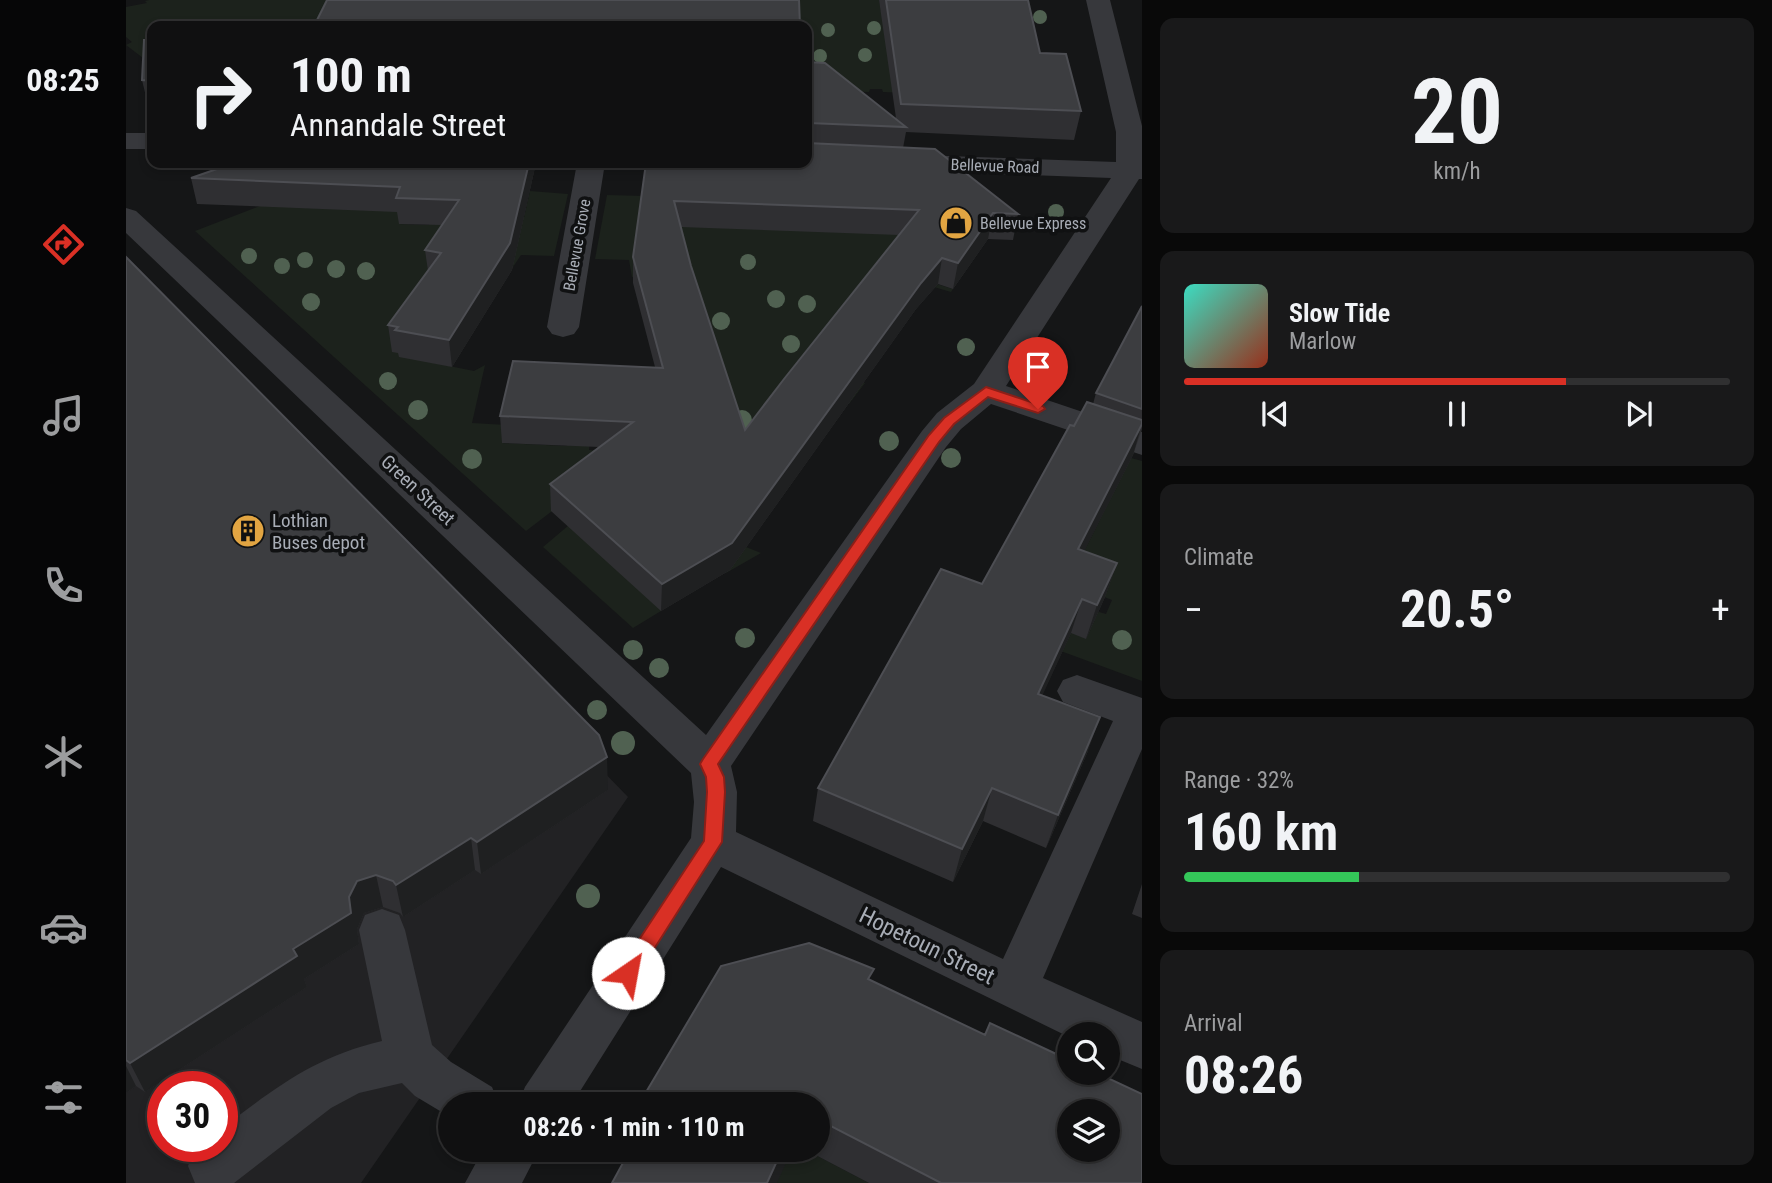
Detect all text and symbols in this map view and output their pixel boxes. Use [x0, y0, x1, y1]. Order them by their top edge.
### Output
text: 100 m [290, 47, 412, 104]
icon: right [175, 49, 266, 140]
text: 20 [1411, 59, 1503, 165]
text: 08:25 [26, 61, 100, 99]
text: Annandale Street [290, 106, 506, 144]
street label: Bellevue Road [950, 155, 1040, 177]
text: km/h [1433, 158, 1481, 185]
street label: Bellevue Grove [560, 198, 594, 292]
shop icon: Bellevue Express [937, 204, 975, 242]
place label: Bellevue Express [980, 214, 1086, 233]
icon: directions [39, 220, 88, 269]
text: Slow Tide [1289, 298, 1390, 328]
text: Marlow [1289, 328, 1356, 355]
pin [1008, 337, 1068, 409]
icon: arrive [1019, 348, 1057, 386]
icon: music [39, 391, 88, 440]
icon: previous [1256, 395, 1294, 433]
icon: pause [1438, 395, 1476, 433]
icon: next [1620, 395, 1658, 433]
street label: Green Street [376, 450, 460, 530]
place label: Lothian Buses depot [272, 509, 365, 554]
building icon: Lothian Buses depot [229, 512, 267, 550]
text: Climate [1184, 544, 1254, 571]
icon: phone [39, 561, 88, 610]
text: 20.5° [1400, 579, 1514, 640]
text: − [1184, 588, 1203, 632]
text: + [1711, 588, 1730, 632]
icon: climate [39, 732, 88, 781]
text: Range · 32% [1184, 767, 1294, 794]
text: 160 km [1184, 802, 1338, 863]
street label: Hopetoun Street [855, 902, 999, 990]
icon: car [39, 903, 88, 952]
position arrow [591, 936, 665, 1010]
text: Arrival [1184, 1010, 1243, 1037]
map controls [1057, 1022, 1120, 1162]
button: search [1057, 1022, 1120, 1085]
text: 08:26 [1184, 1045, 1303, 1106]
speed limit sign: 30 [147, 1071, 238, 1162]
icon: filters [39, 1073, 88, 1122]
button: layers [1057, 1099, 1120, 1162]
text: 08:26 · 1 min · 110 m [524, 1112, 744, 1142]

